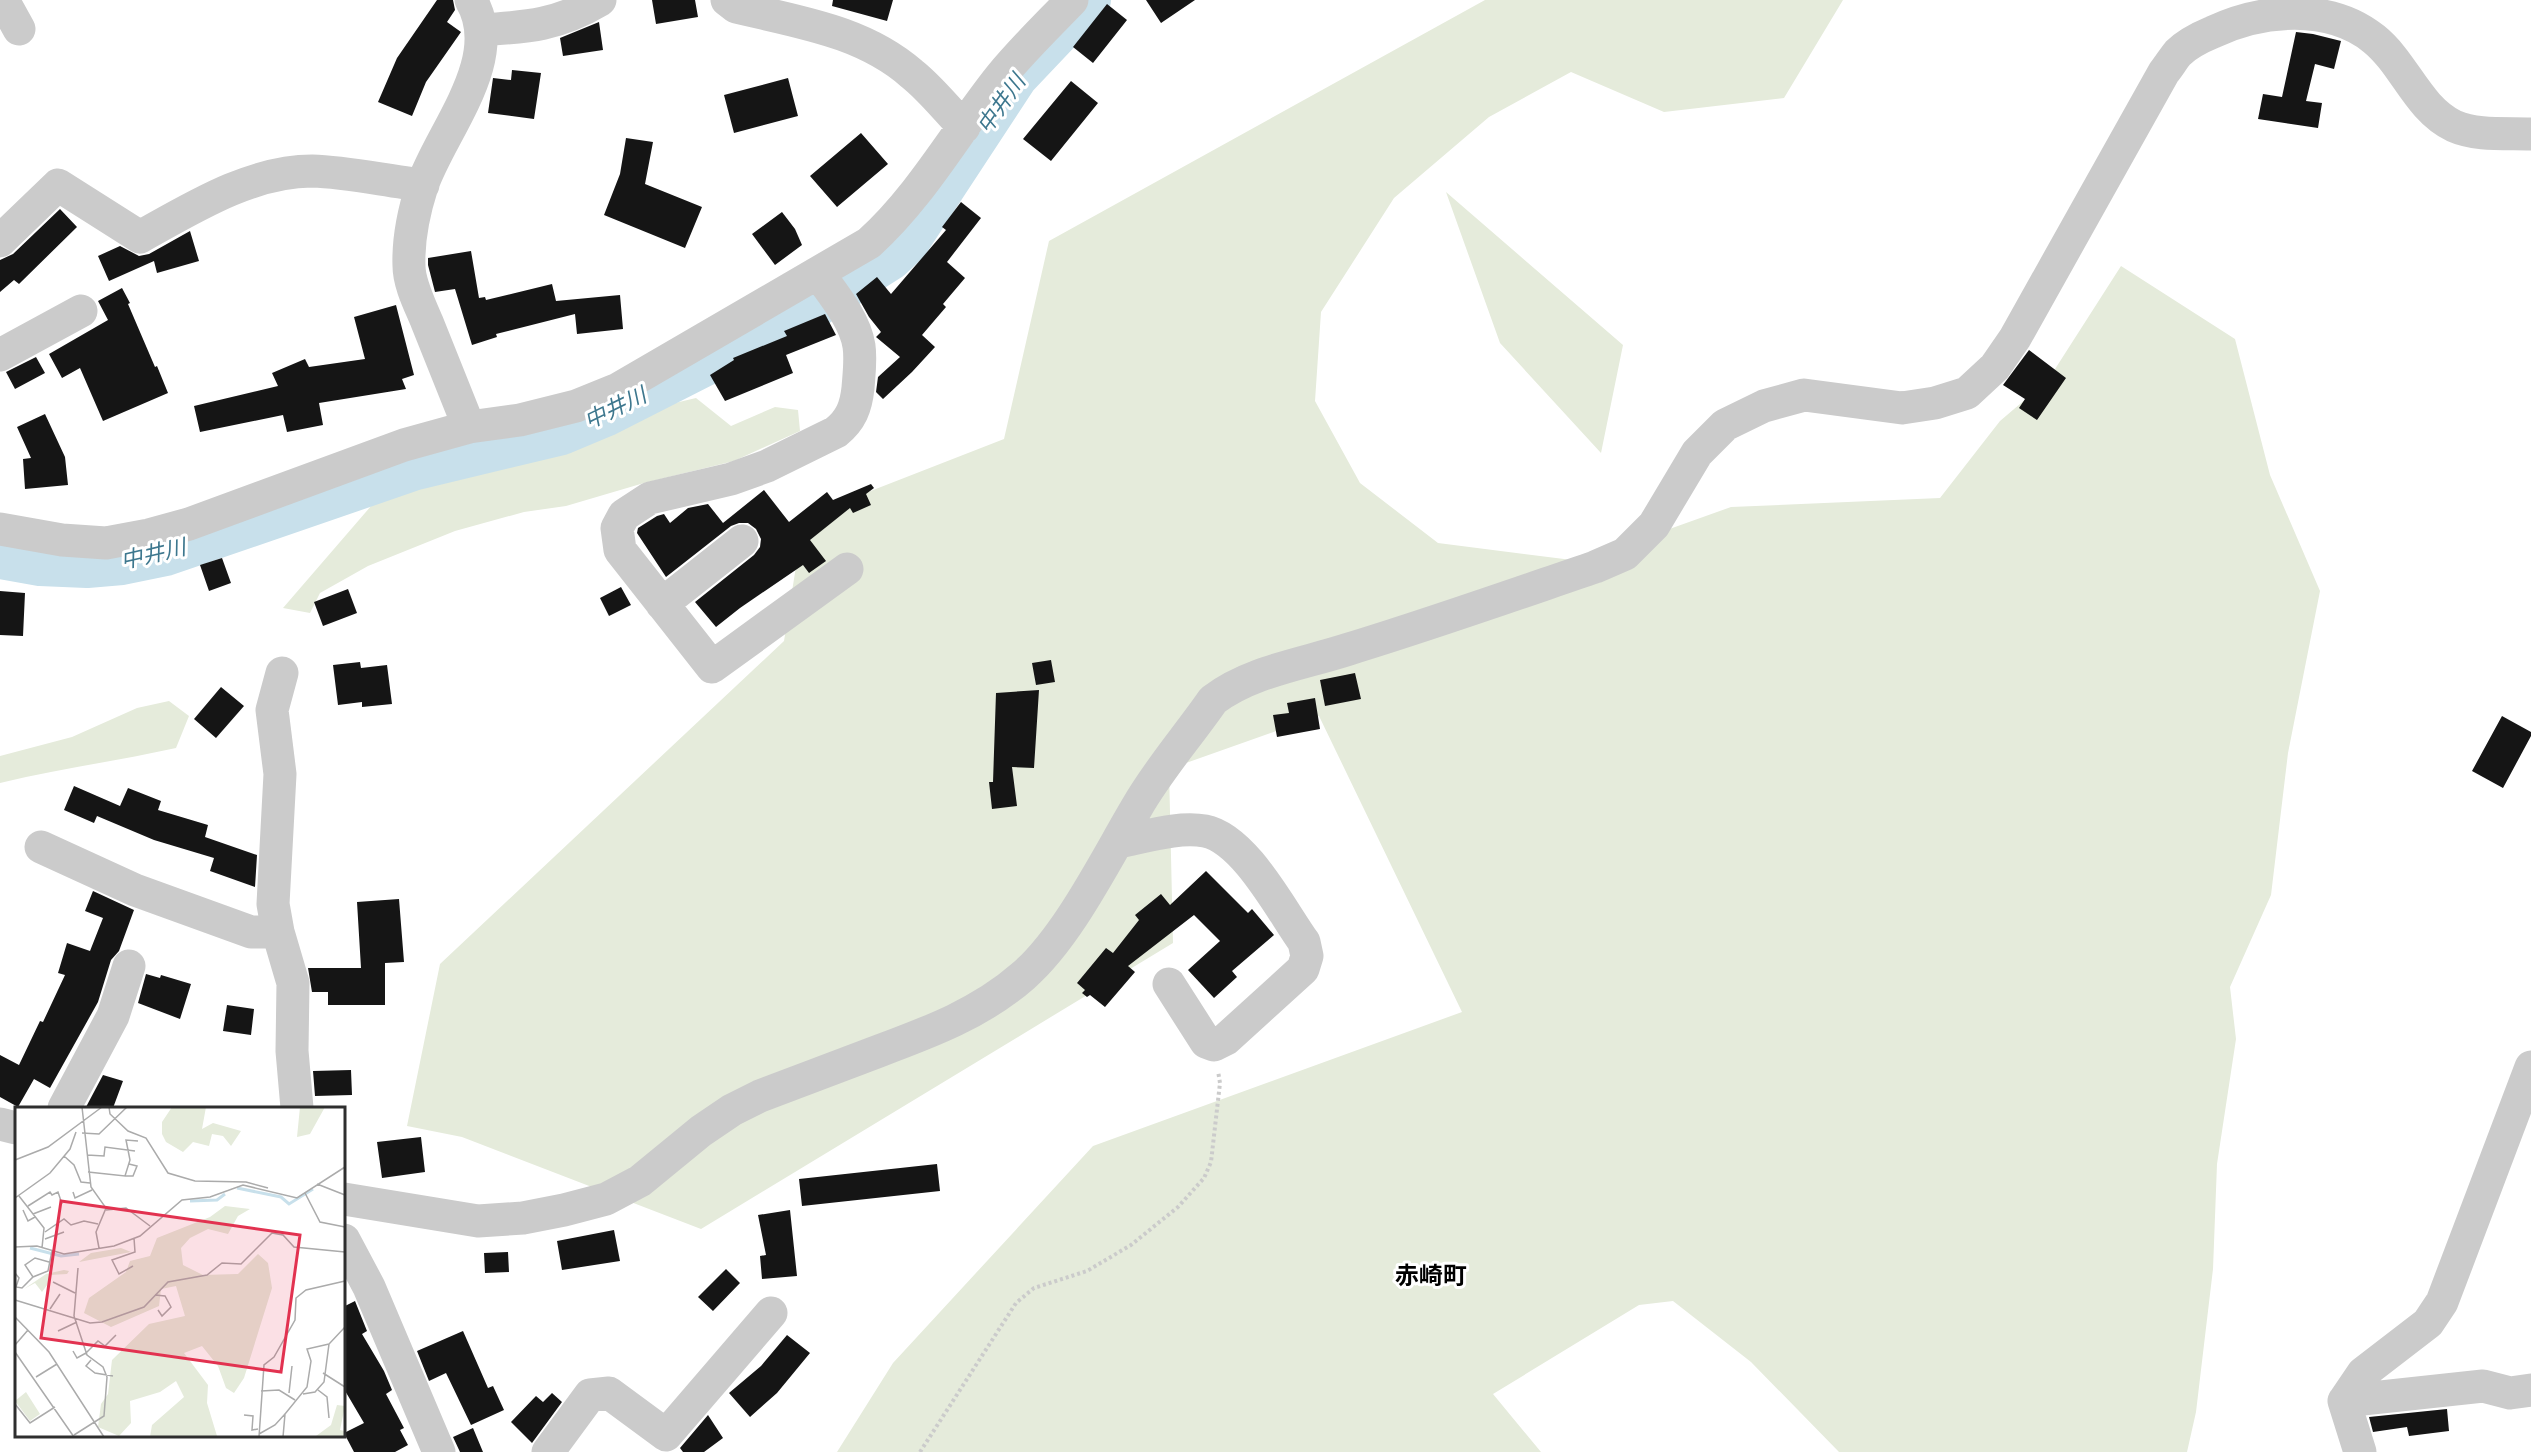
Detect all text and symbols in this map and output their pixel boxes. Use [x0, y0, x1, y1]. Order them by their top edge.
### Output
water label: 中井川 [972, 68, 1031, 138]
water label: 中井川 [580, 381, 652, 434]
water label: 中井川 [118, 534, 190, 574]
inset map [15, 1107, 345, 1437]
district label: 赤崎町 [1395, 1262, 1467, 1290]

